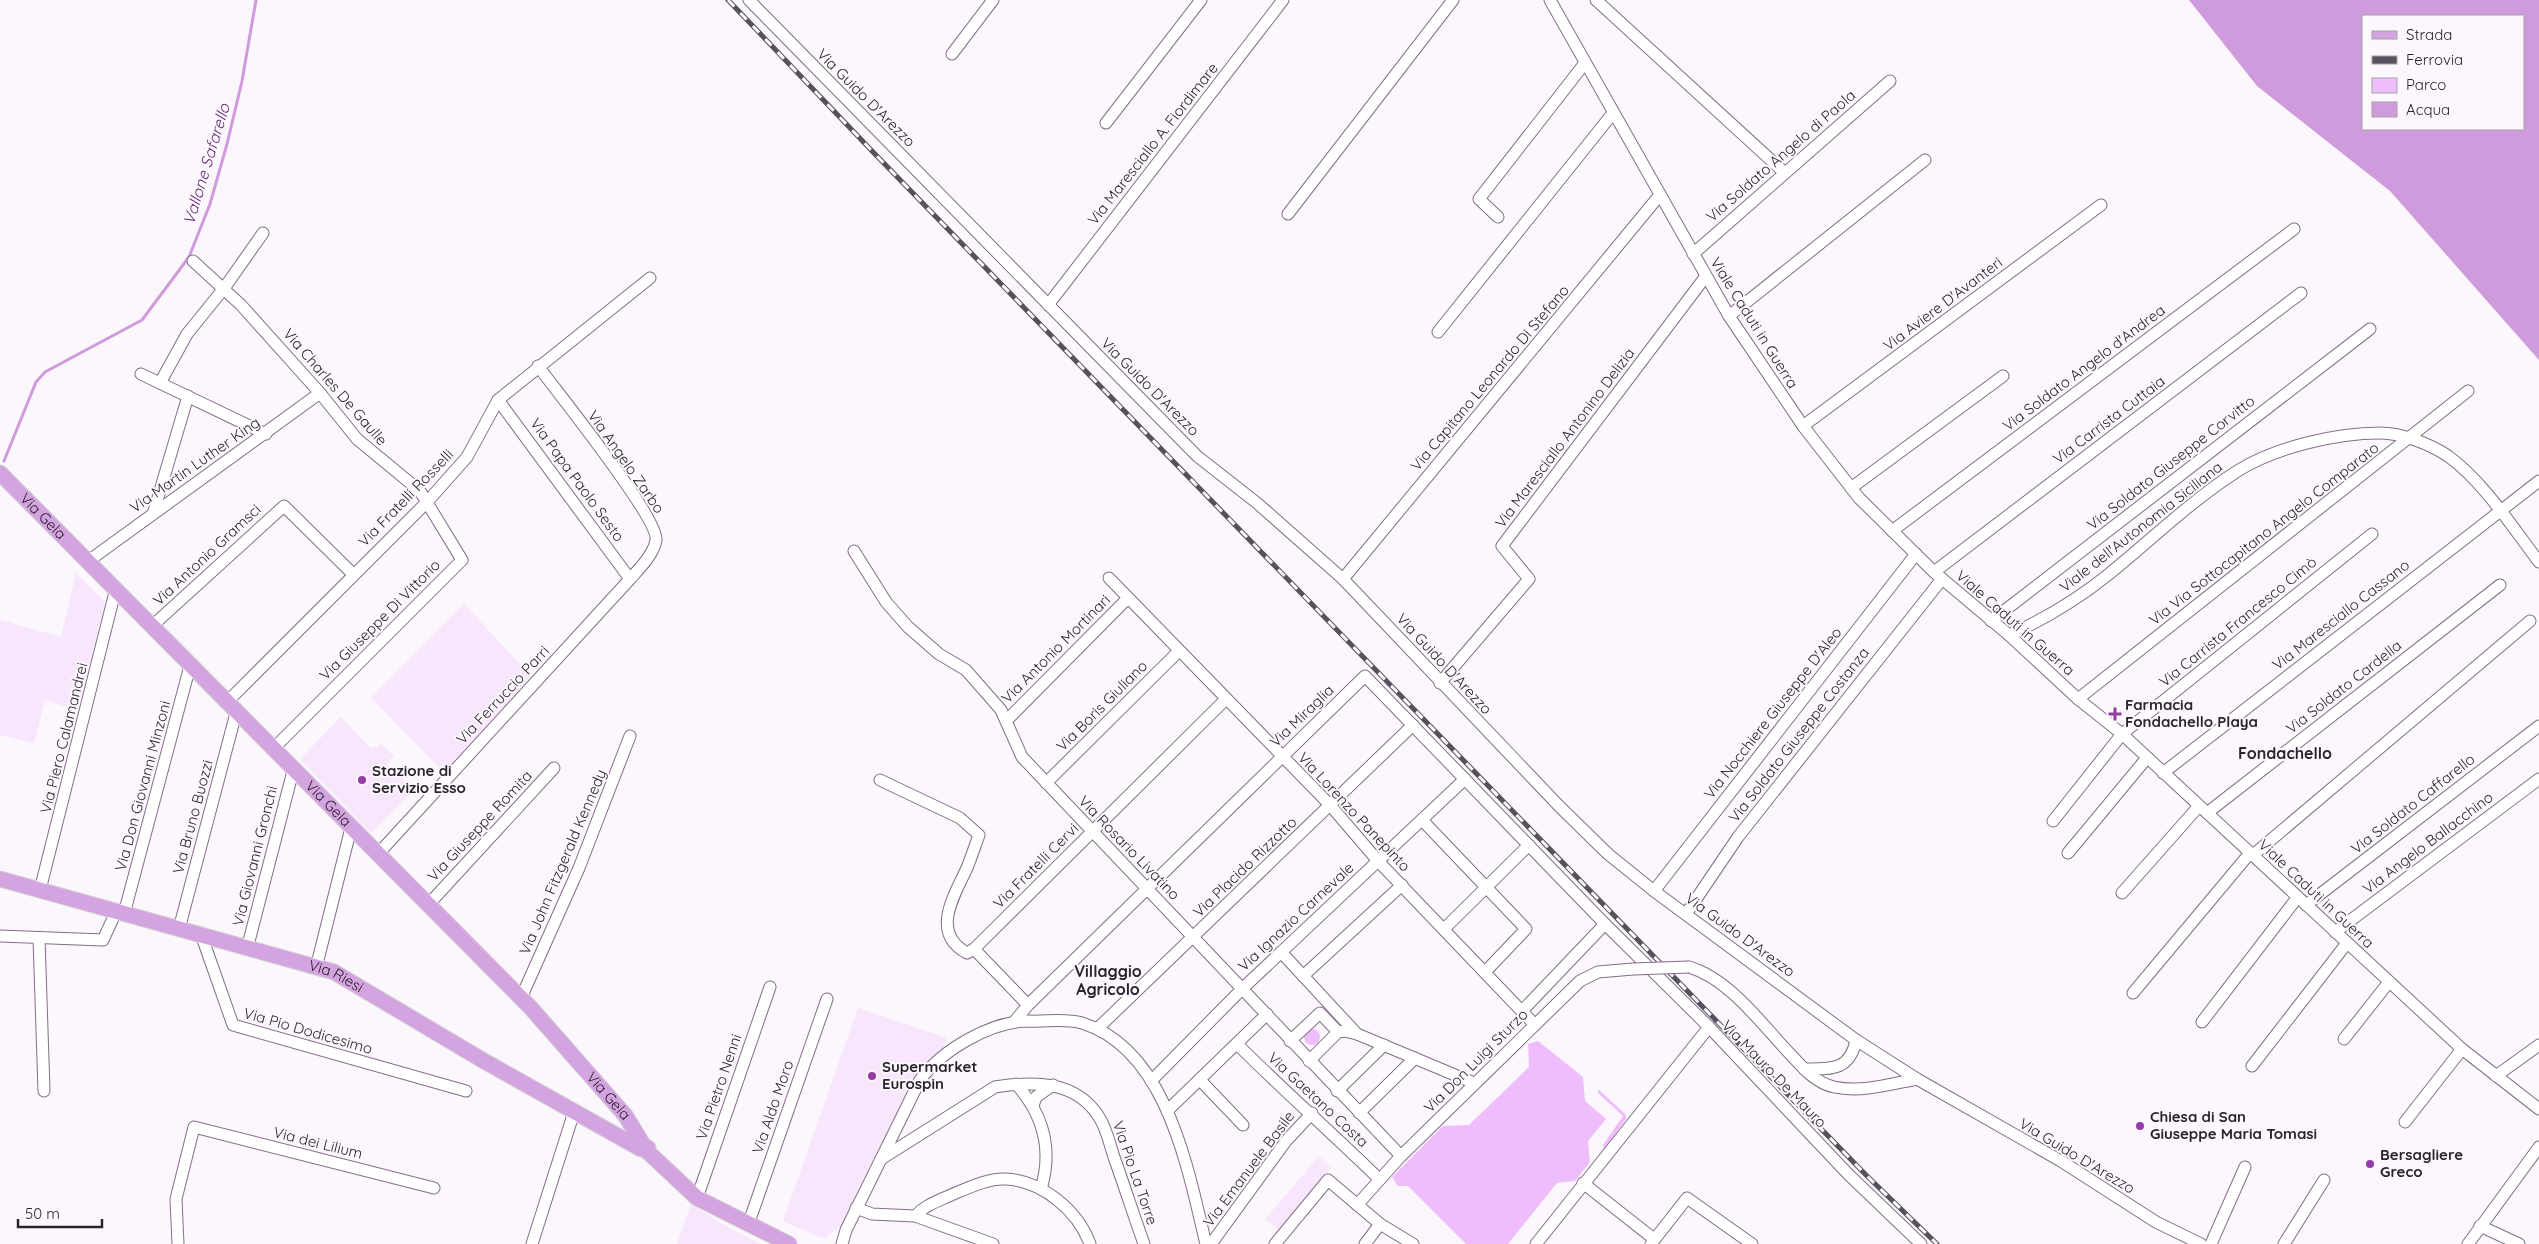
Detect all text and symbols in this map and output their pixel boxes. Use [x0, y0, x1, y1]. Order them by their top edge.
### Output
legend [2362, 15, 2524, 130]
text: Strada [2406, 25, 2452, 44]
street label: Via Guido D'Arezzo [813, 44, 920, 151]
text: Ferrovia [2406, 50, 2463, 69]
street label: Via Maresciallo A. Fiordimare [1083, 59, 1222, 229]
text: Parco [2406, 75, 2446, 94]
street label: Via Soldato Angelo di Paola [1702, 86, 1859, 226]
water label: Vallone Safarello [178, 100, 234, 227]
text: Acqua [2406, 100, 2450, 119]
street label: Via Aviere D'Avanteri [1879, 253, 2006, 355]
street label: Viale Caduti in Guerra [1706, 254, 1803, 392]
street label: Via Capitano Leonardo Di Stefano [1406, 281, 1573, 474]
street label: Via Soldato Angelo d'Andrea [1999, 300, 2169, 435]
street label: Via Charles De Gaulle [279, 324, 392, 449]
street label: Via Guido D'Arezzo [1097, 333, 1204, 440]
street label: Via Maresciallo Antonino Delizia [1491, 344, 1639, 531]
street label: Via Carrista Cuttaia [2049, 371, 2168, 468]
street label: Via Soldato Giuseppe Corvitto [2083, 391, 2258, 534]
street label: Via Angelo Zarbo [584, 407, 669, 517]
street label: Via Martin Luther King [126, 412, 263, 517]
street label: Via Papa Paolo Sesto [526, 414, 629, 545]
street label: Via Via Sottocapitano Angelo Comparato [2145, 438, 2382, 629]
street label: Via Fratelli Rosselli [354, 445, 457, 551]
street label: Viale dell'Autonomia Siciliana [2055, 457, 2226, 596]
street label: Via Gela [16, 489, 70, 543]
street label: Via Antonio Gramsci [149, 500, 265, 610]
street label: Via Carrista Francesco Cimò [2155, 552, 2320, 691]
street label: Via Giuseppe Di Vittorio [315, 555, 444, 684]
street label: Via Maresciallo Cassano [2268, 555, 2413, 674]
street label: Viale Caduti in Guerra [1952, 566, 2079, 679]
street label: Via Antonio Mortinari [997, 590, 1114, 707]
street label: Via Guido D'Arezzo [1393, 609, 1496, 718]
street label: Via Nocchiere Giuseppe D'Aleo [1700, 623, 1846, 802]
street label: Via Soldato Cardella [2282, 636, 2405, 738]
street label: Via Ferruccio Parri [452, 641, 553, 748]
street label: Via Soldato Giuseppe Costanza [1724, 643, 1873, 826]
street label: Via Boris Giuliano [1052, 656, 1151, 755]
street label: Via Piero Calamandrei [36, 661, 91, 815]
street label: Via Miraglia [1266, 680, 1338, 751]
place label: Farmacia Fondachello Playa [2125, 695, 2258, 731]
street label: Via Don Giovanni Minzoni [111, 699, 174, 873]
marker: Farmacia Fondachello Playa [2109, 708, 2121, 720]
district label: Fondachello [2238, 743, 2332, 763]
street label: Via Lorenzo Panepinto [1294, 748, 1415, 875]
street label: Via Soldato Caffarello [2347, 749, 2478, 858]
street label: Via Bruno Buozzi [168, 758, 217, 876]
place label: Stazione di Servizio Esso [372, 761, 466, 797]
street label: Via Giuseppe Romita [423, 766, 536, 885]
street label: Via John Fitzgerald Kennedy [515, 766, 610, 957]
marker: Stazione di Servizio Esso [356, 774, 368, 786]
street label: Via Gela [301, 776, 356, 831]
street label: Via Giovanni Gronchi [228, 784, 281, 928]
street label: Via Angelo Ballacchino [2359, 787, 2497, 898]
street label: Via Rosario Livatino [1075, 791, 1184, 904]
street label: Via Placido Rizzotto [1189, 812, 1300, 921]
street label: Via Fratelli Cervi [989, 819, 1082, 912]
street label: Viale Caduti in Guerra [2255, 835, 2378, 952]
street label: Via Ignazio Carnevale [1234, 858, 1357, 975]
street label: Via Guido D'Arezzo [1682, 888, 1799, 981]
street label: Via Riesi [307, 955, 367, 996]
district label: Villaggio Agricolo [1074, 961, 1142, 999]
street label: Via Pio Dodicesimo [242, 1003, 375, 1058]
street label: Via Don Luigi Sturzo [1420, 1005, 1532, 1117]
street label: Via Mauro De Mauro [1718, 1016, 1831, 1132]
street label: Via Pietro Nenni [692, 1031, 746, 1142]
street label: Via Gaetano Costa [1264, 1048, 1373, 1151]
place label: Supermarket Eurospin [882, 1057, 978, 1093]
street label: Via Aldo Moro [748, 1058, 797, 1156]
street label: Via Gela [582, 1068, 635, 1124]
marker: Supermarket Eurospin [866, 1070, 878, 1082]
street label: Via Emanuele Basile [1199, 1107, 1298, 1230]
place label: Chiesa di San Giuseppe Maria Tomasi [2150, 1107, 2317, 1143]
street label: Via Guido D'Arezzo [2016, 1114, 2138, 1198]
street label: Via Pio La Torre [1109, 1118, 1162, 1227]
marker: Chiesa di San Giuseppe Maria Tomasi [2134, 1120, 2146, 1132]
street label: Via dei Lilium [272, 1122, 365, 1163]
place label: Bersagliere Greco [2380, 1145, 2463, 1181]
marker: Bersagliere Greco [2364, 1158, 2376, 1170]
scale bar [18, 1196, 101, 1228]
text: 50 m [25, 1204, 60, 1223]

